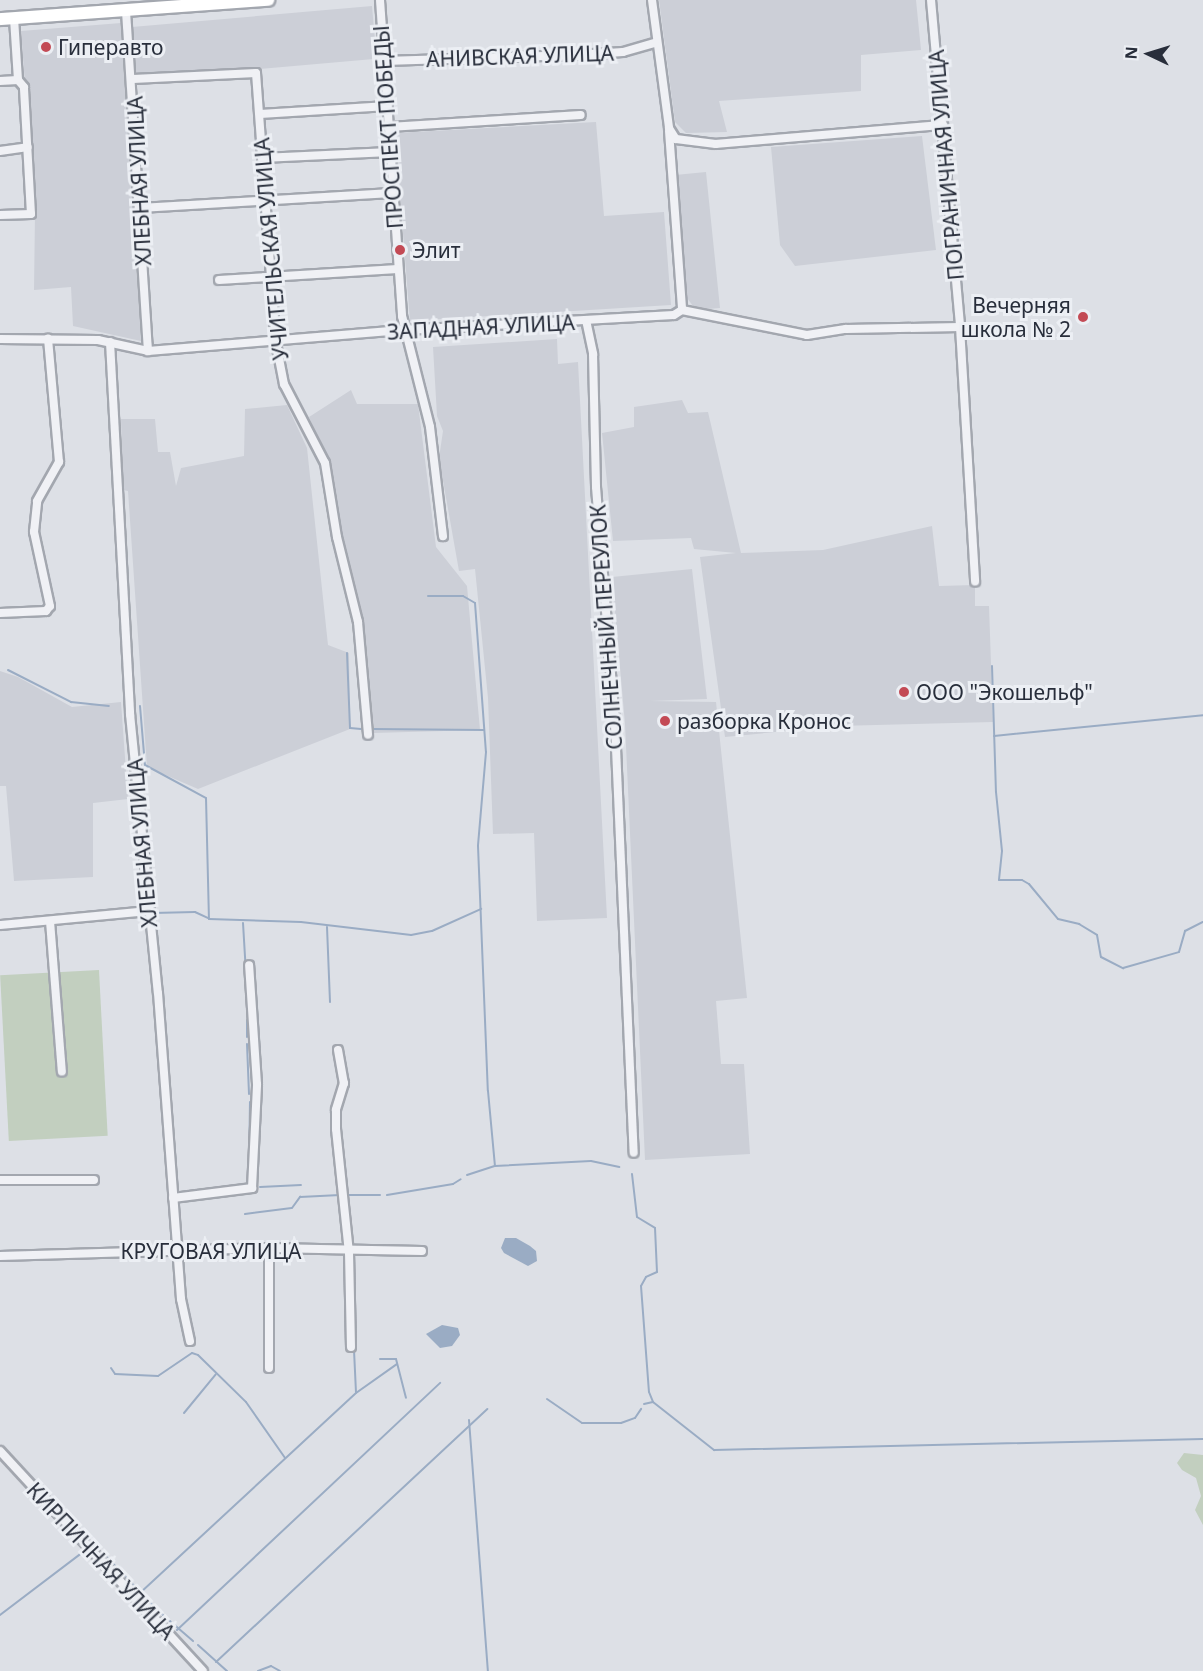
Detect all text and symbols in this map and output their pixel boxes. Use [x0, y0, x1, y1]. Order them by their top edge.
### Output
street label: ПРОСПЕКТ ПОБЕДЫ [368, 24, 408, 230]
north arrow [1119, 24, 1179, 84]
place label: Гиперавто [58, 34, 164, 60]
marker: Гиперавто [39, 40, 53, 54]
street label: АНИВСКАЯ УЛИЦА [426, 40, 614, 72]
text: N [1120, 45, 1142, 60]
street label: ПОГРАНИЧНАЯ УЛИЦА [923, 49, 969, 281]
street label: ХЛЕБНАЯ УЛИЦА [122, 95, 156, 267]
street label: УЧИТЕЛЬСКАЯ УЛИЦА [249, 137, 293, 361]
place label: Элит [412, 237, 461, 263]
marker: Элит [393, 243, 407, 257]
place label: Вечерняя школа № 2 [961, 292, 1071, 342]
street label: ЗАПАДНАЯ УЛИЦА [386, 309, 576, 345]
marker: Вечерняя школа № 2 [1076, 310, 1090, 324]
street label: СОЛНЕЧНЫЙ ПЕРЕУЛОК [585, 503, 627, 751]
place label: ООО "Экошельф" [916, 679, 1093, 705]
marker: ООО "Экошельф" [897, 685, 911, 699]
place label: разборка Кронос [677, 708, 851, 734]
marker: разборка Кронос [658, 714, 672, 728]
street label: ХЛЕБНАЯ УЛИЦА [122, 757, 162, 929]
street label: КРУГОВАЯ УЛИЦА [120, 1238, 302, 1264]
street label: КИРПИЧНАЯ УЛИЦА [22, 1477, 180, 1645]

